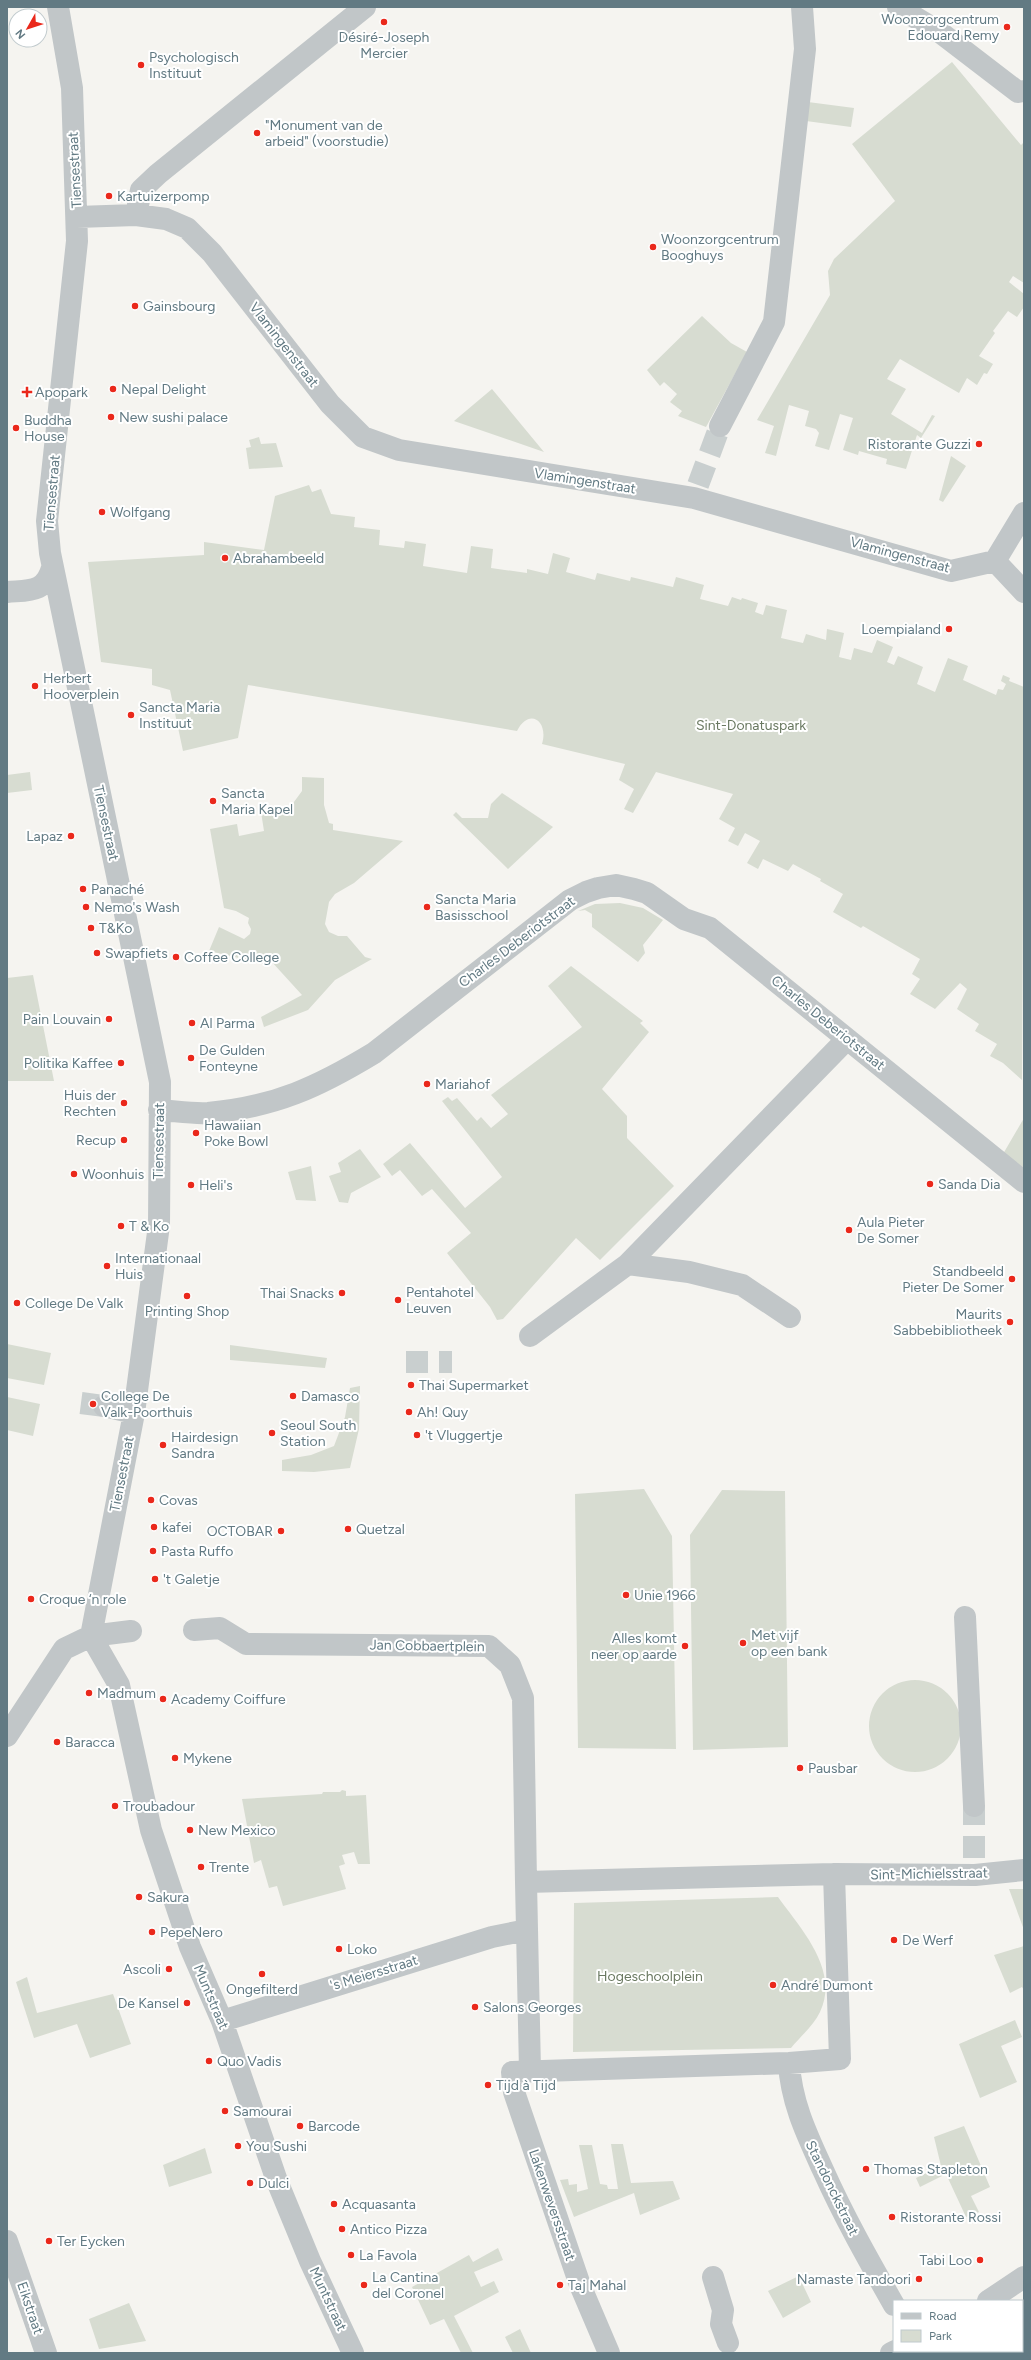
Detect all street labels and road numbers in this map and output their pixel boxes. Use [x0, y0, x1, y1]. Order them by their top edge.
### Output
street label: Tiensestraat [65, 131, 85, 209]
street label: Vlamingenstraat [246, 299, 322, 391]
street label: Tiensestraat [40, 454, 64, 532]
street label: Vlamingenstraat [533, 465, 637, 497]
street label: Vlamingenstraat [848, 533, 952, 577]
street label: Tiensestraat [90, 784, 122, 862]
street label: Charles Deberiotstraat [456, 893, 578, 991]
street label: Charles Deberiotstraat [768, 972, 888, 1074]
street label: Tiensestraat [150, 1102, 168, 1180]
street label: Tiensestraat [106, 1435, 138, 1513]
street label: Jan Cobbaertplein [369, 1636, 485, 1656]
street label: Sint-Michielsstraat [870, 1864, 988, 1884]
street label: 's Meiersstraat [328, 1952, 420, 1994]
street label: Muntstraat [190, 1962, 232, 2032]
street label: Standonckstraat [802, 2138, 862, 2238]
street label: Lakenweversstraat [525, 2147, 579, 2263]
street label: Muntstraat [306, 2264, 350, 2334]
street label: Eikstraat [13, 2279, 47, 2337]

